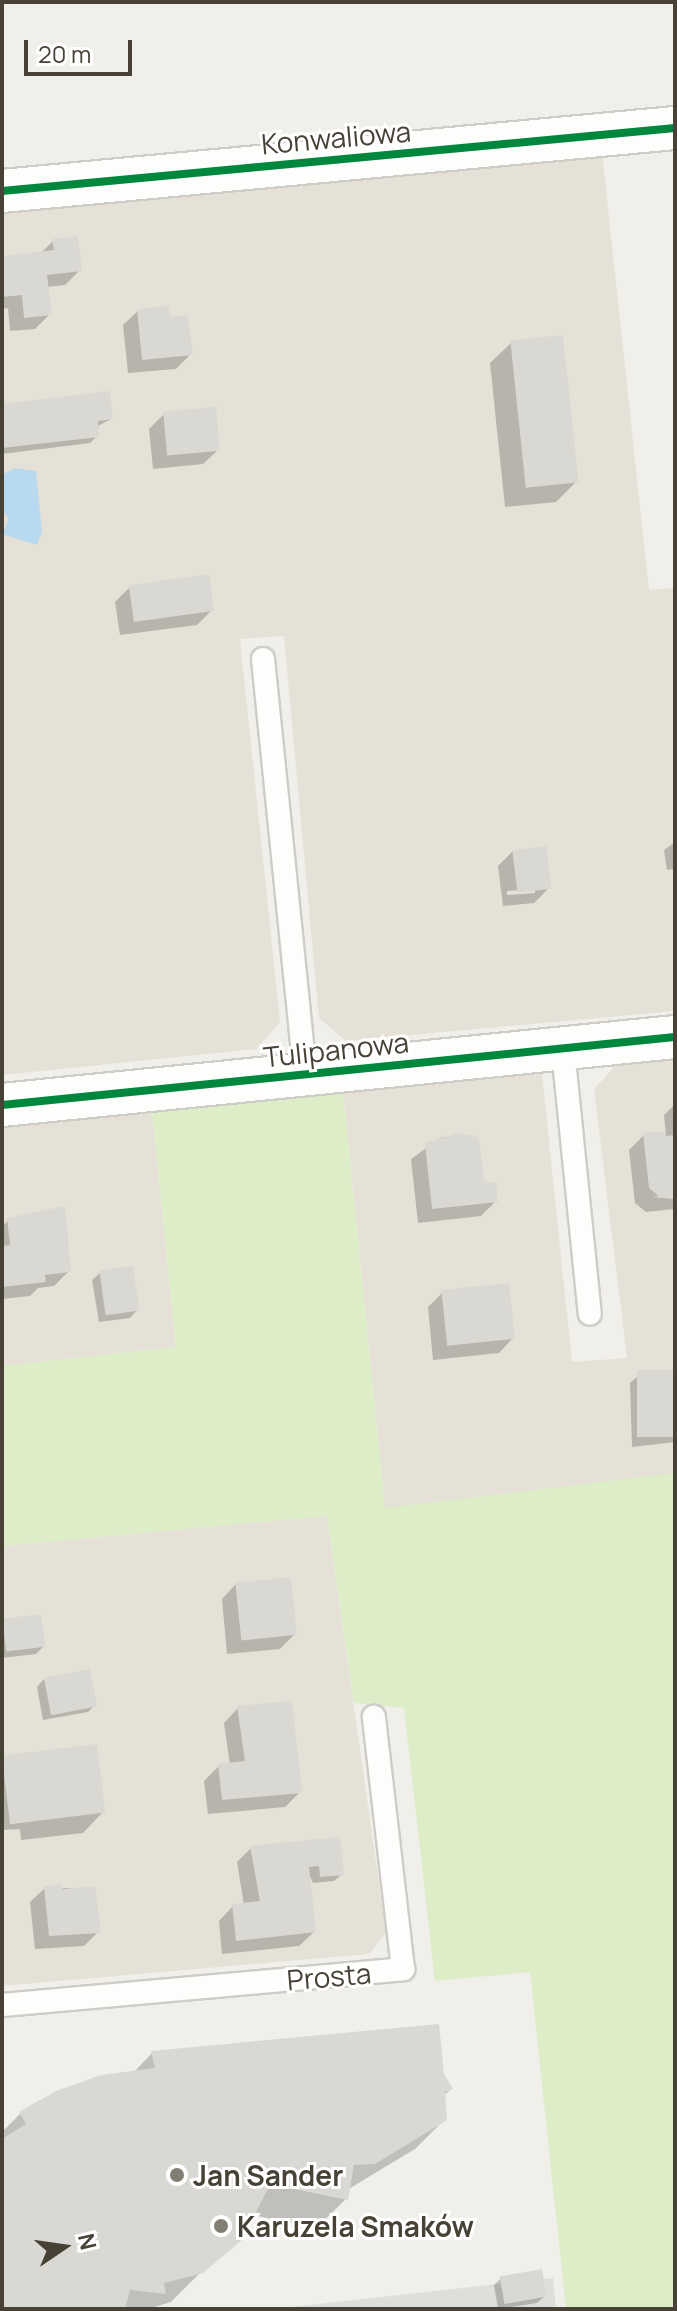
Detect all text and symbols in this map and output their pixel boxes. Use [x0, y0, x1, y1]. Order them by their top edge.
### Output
scale bar [28, 24, 136, 74]
text: 20 m [38, 37, 91, 70]
street label: Konwaliowa [260, 114, 412, 160]
street label: Tulipanowa [262, 1025, 410, 1073]
street label: Prosta [285, 1956, 373, 1996]
place label: Jan Sander [193, 2158, 343, 2192]
marker: Jan Sander [168, 2166, 186, 2184]
north arrow [24, 2207, 104, 2287]
place label: Karuzela Smaków [237, 2209, 474, 2243]
marker: Karuzela Smaków [212, 2217, 230, 2235]
text: N [71, 2231, 104, 2253]

